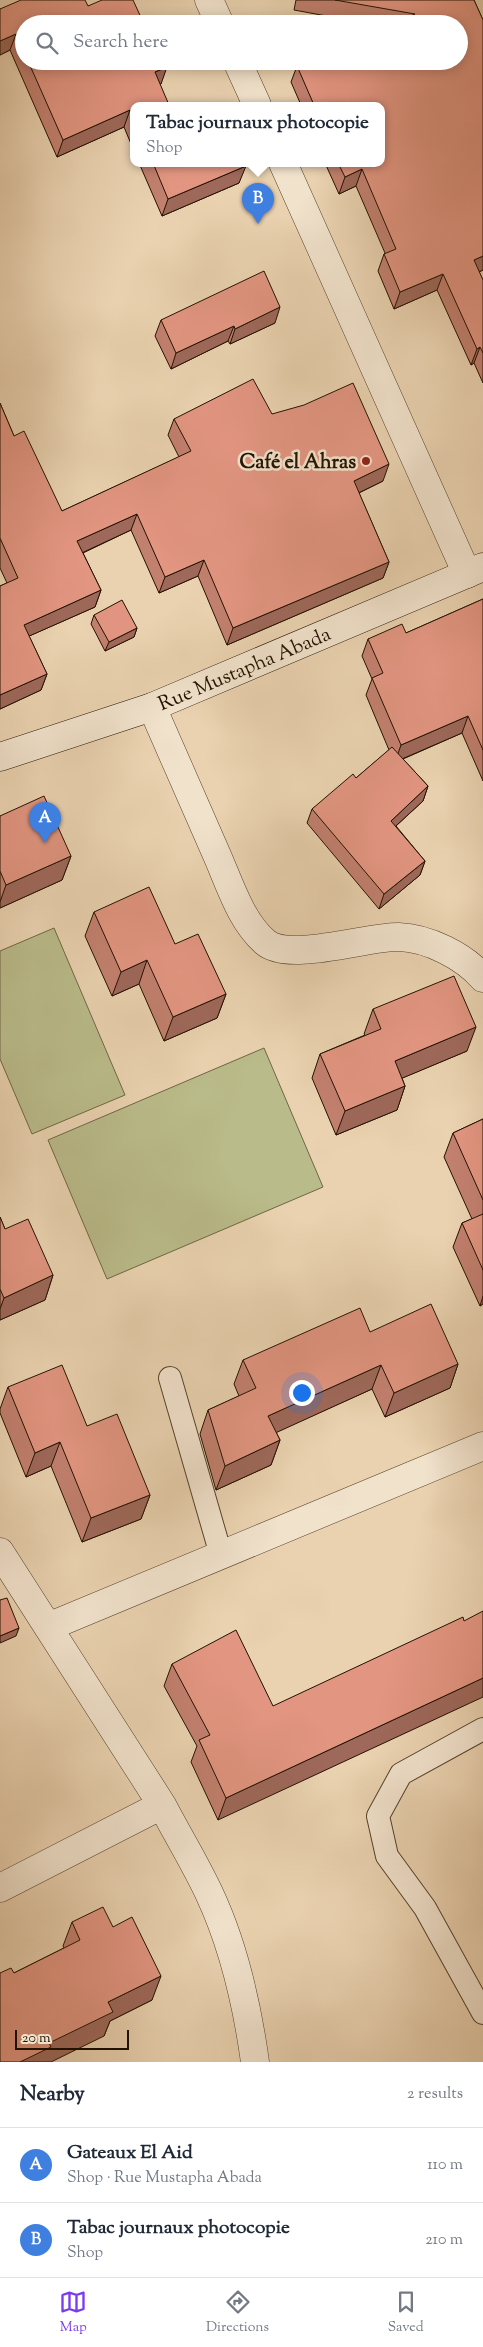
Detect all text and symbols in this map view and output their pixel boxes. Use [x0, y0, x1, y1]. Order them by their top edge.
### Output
search box [15, 15, 468, 70]
icon: search [33, 29, 61, 57]
text: Search here [73, 29, 168, 56]
popup [130, 102, 385, 167]
text: Tabac journaux photocopie [146, 110, 369, 137]
text: Shop [146, 137, 182, 160]
pin: B [242, 183, 274, 224]
place label: Café el Ahras [239, 449, 356, 478]
marker: Café el Ahras [360, 455, 372, 467]
street label: Rue Mustapha Abada [154, 621, 336, 720]
pin: A [29, 802, 61, 843]
your location [289, 1380, 315, 1406]
scale bar [15, 2027, 129, 2050]
text: 20 m [22, 2029, 51, 2049]
text: Nearby [20, 2080, 85, 2110]
text: 2 results [407, 2083, 463, 2106]
text: Gateaux El Aid [67, 2140, 193, 2167]
text: A [30, 2154, 43, 2177]
text: 110 m [427, 2154, 463, 2177]
text: Shop · Rue Mustapha Abada [67, 2167, 262, 2190]
text: Tabac journaux photocopie [67, 2215, 290, 2242]
text: B [31, 2229, 41, 2252]
text: 210 m [425, 2229, 463, 2252]
text: Shop [67, 2242, 103, 2265]
tab: Map [59, 2288, 87, 2338]
tab: Directions [206, 2288, 269, 2338]
tab: Saved [388, 2288, 424, 2338]

